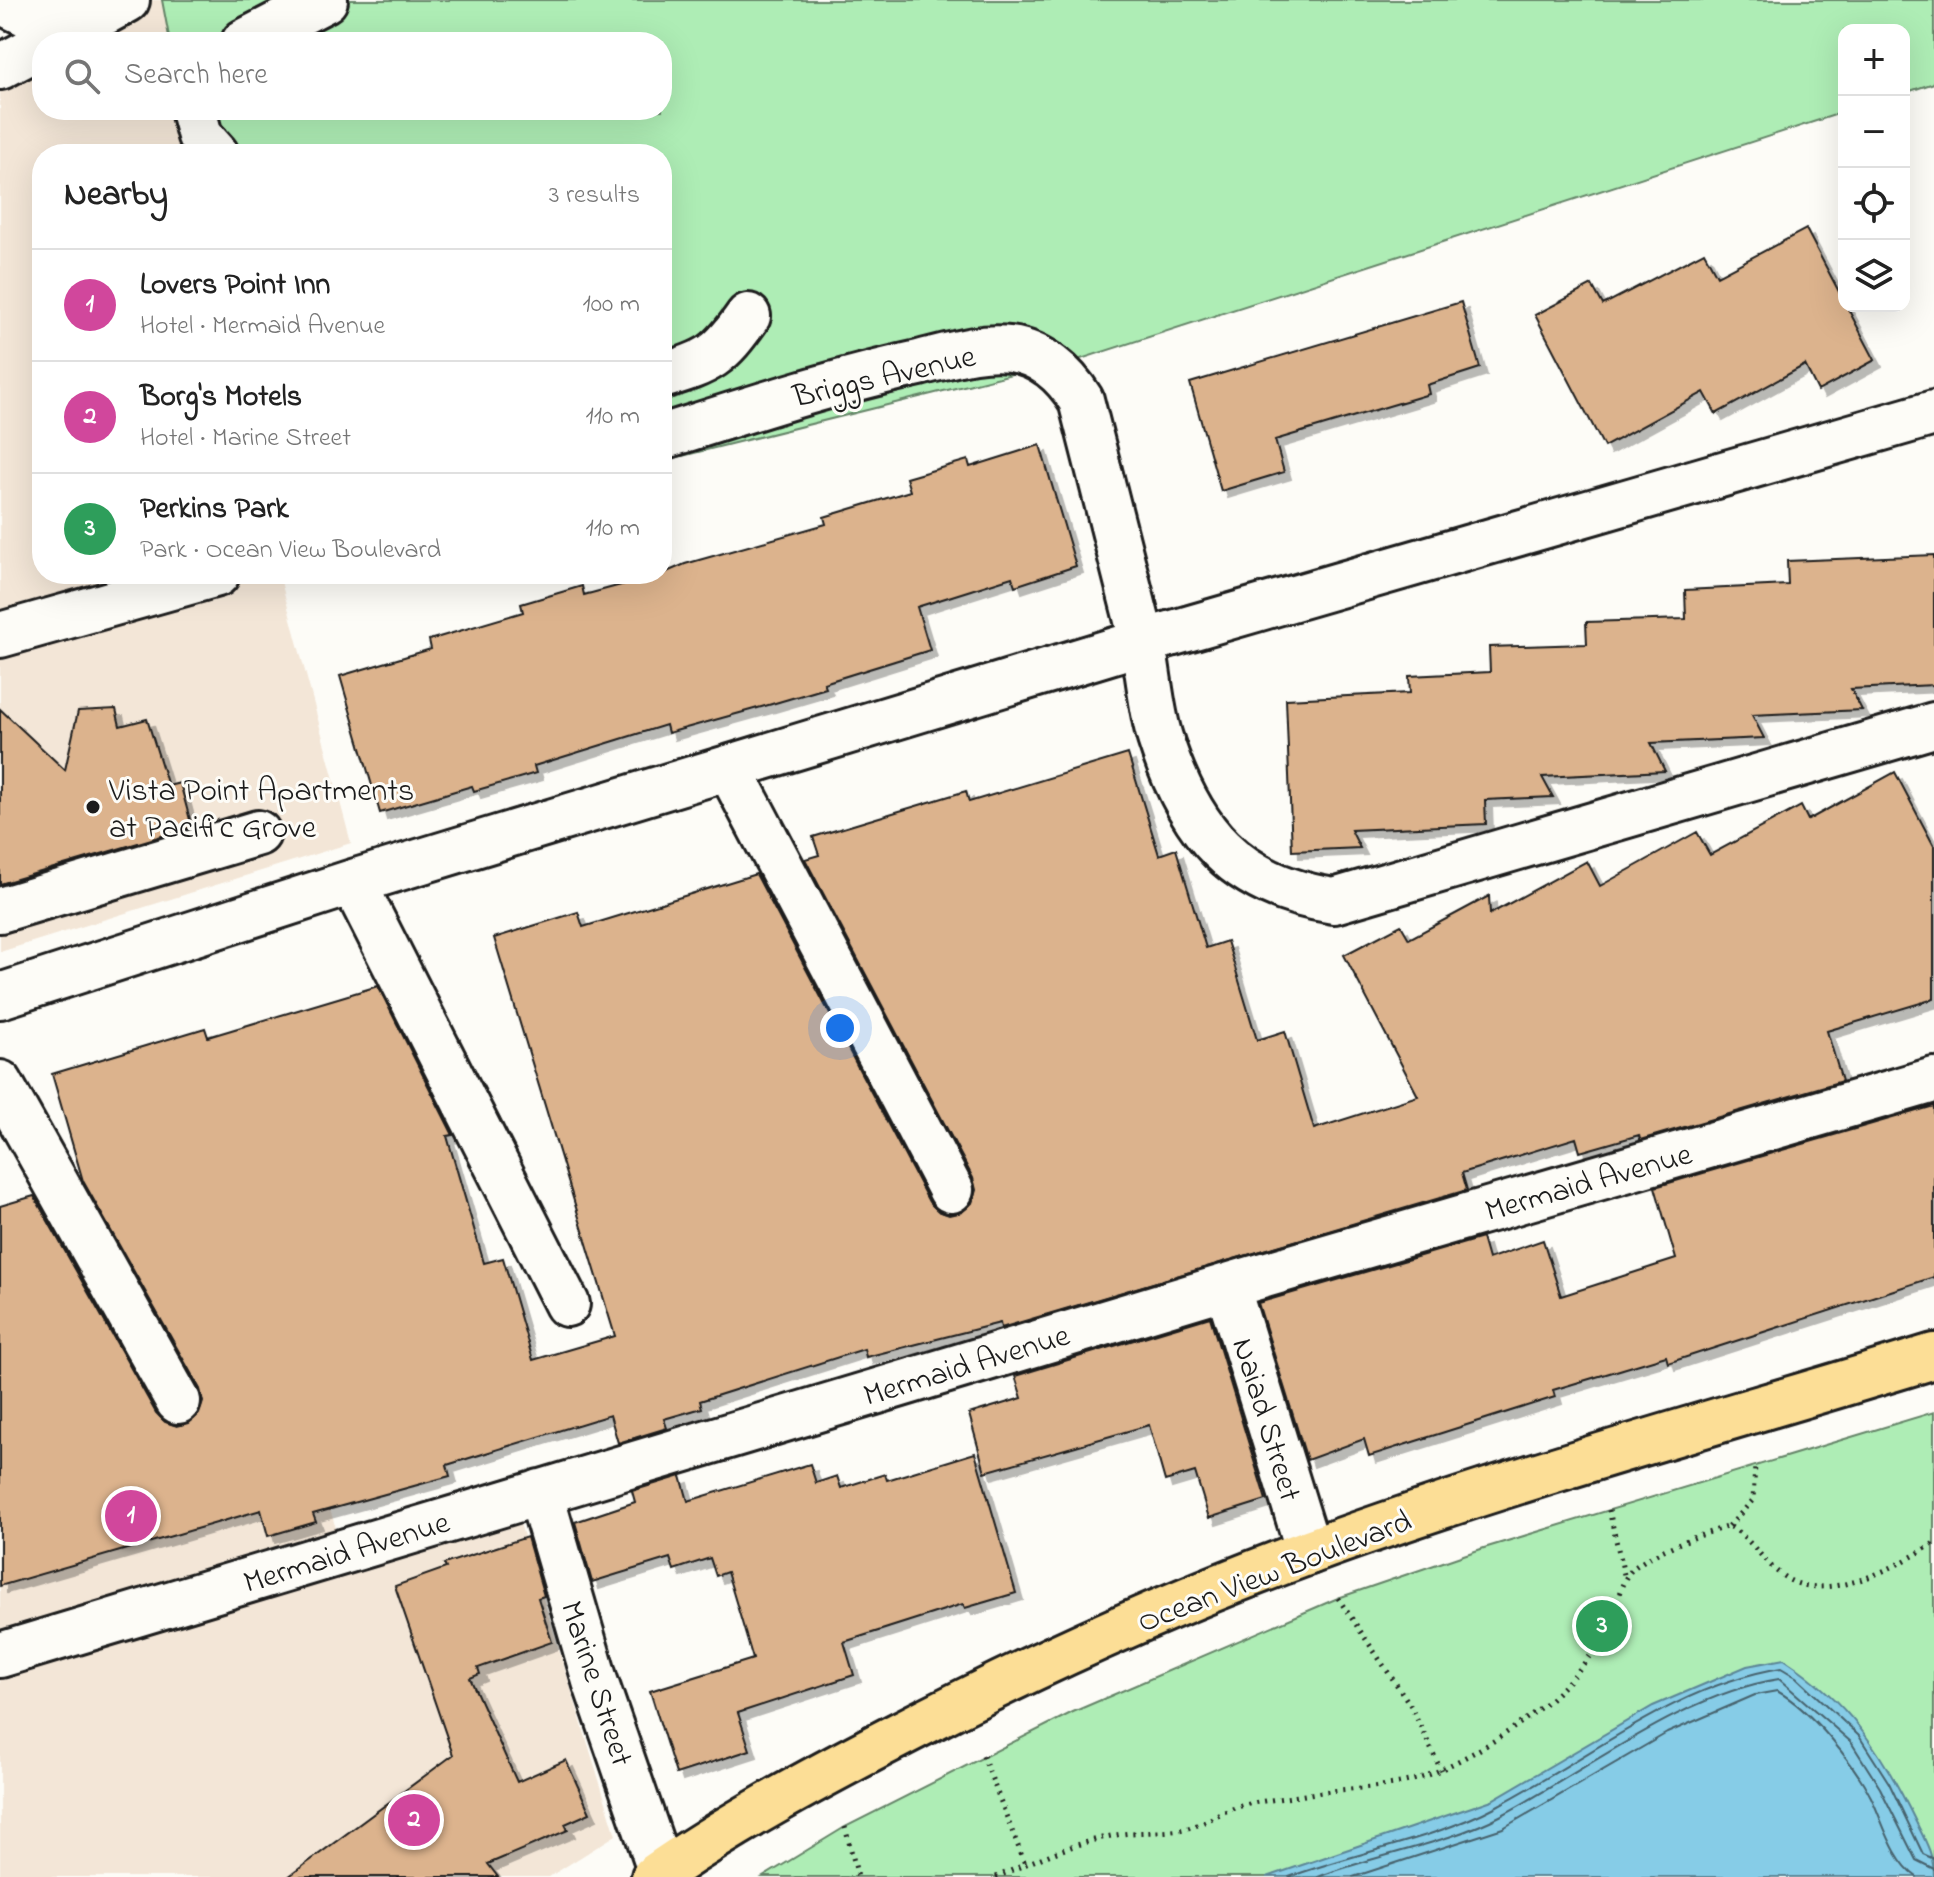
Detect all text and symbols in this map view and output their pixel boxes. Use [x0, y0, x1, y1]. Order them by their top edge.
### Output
map controls [1838, 24, 1910, 312]
button: + [1838, 24, 1910, 96]
search box [32, 32, 672, 120]
icon: search [60, 54, 104, 98]
text: Search here [124, 54, 268, 98]
button: − [1838, 96, 1910, 168]
button: locate [1838, 168, 1910, 240]
text: Nearby [64, 171, 168, 221]
text: 3 results [549, 177, 640, 215]
button: layers [1838, 240, 1910, 312]
text: Lovers Point Inn [140, 264, 330, 308]
text: 1 [86, 286, 94, 324]
text: 100 m [583, 286, 640, 324]
text: Hotel · Mermaid Avenue [140, 308, 385, 346]
street label: Briggs Avenue [788, 334, 981, 422]
text: Borg's Motels [140, 376, 302, 420]
text: 2 [84, 398, 96, 436]
text: 110 m [586, 398, 640, 436]
text: Hotel · Marine Street [140, 420, 351, 458]
text: Perkins Park [140, 488, 289, 532]
text: 3 [85, 510, 95, 548]
text: 110 m [586, 510, 640, 548]
text: Park · Ocean View Boulevard [140, 532, 441, 570]
place label: Vista Point Apartments at Pacific Grove [108, 769, 414, 853]
marker: Vista Point Apartments at Pacific Grove [84, 798, 102, 816]
your location [820, 1008, 860, 1048]
street label: Mermaid Avenue [1480, 1132, 1699, 1236]
street label: Mermaid Avenue [858, 1314, 1076, 1421]
street label: Naiad Street [1218, 1333, 1312, 1508]
pin: 1 [105, 1486, 157, 1546]
street label: Ocean View Boulevard [1131, 1499, 1419, 1647]
street label: Mermaid Avenue [238, 1501, 456, 1608]
street label: Marine Street [546, 1595, 644, 1773]
pin: 3 [1576, 1596, 1628, 1656]
pin: 2 [388, 1790, 440, 1850]

